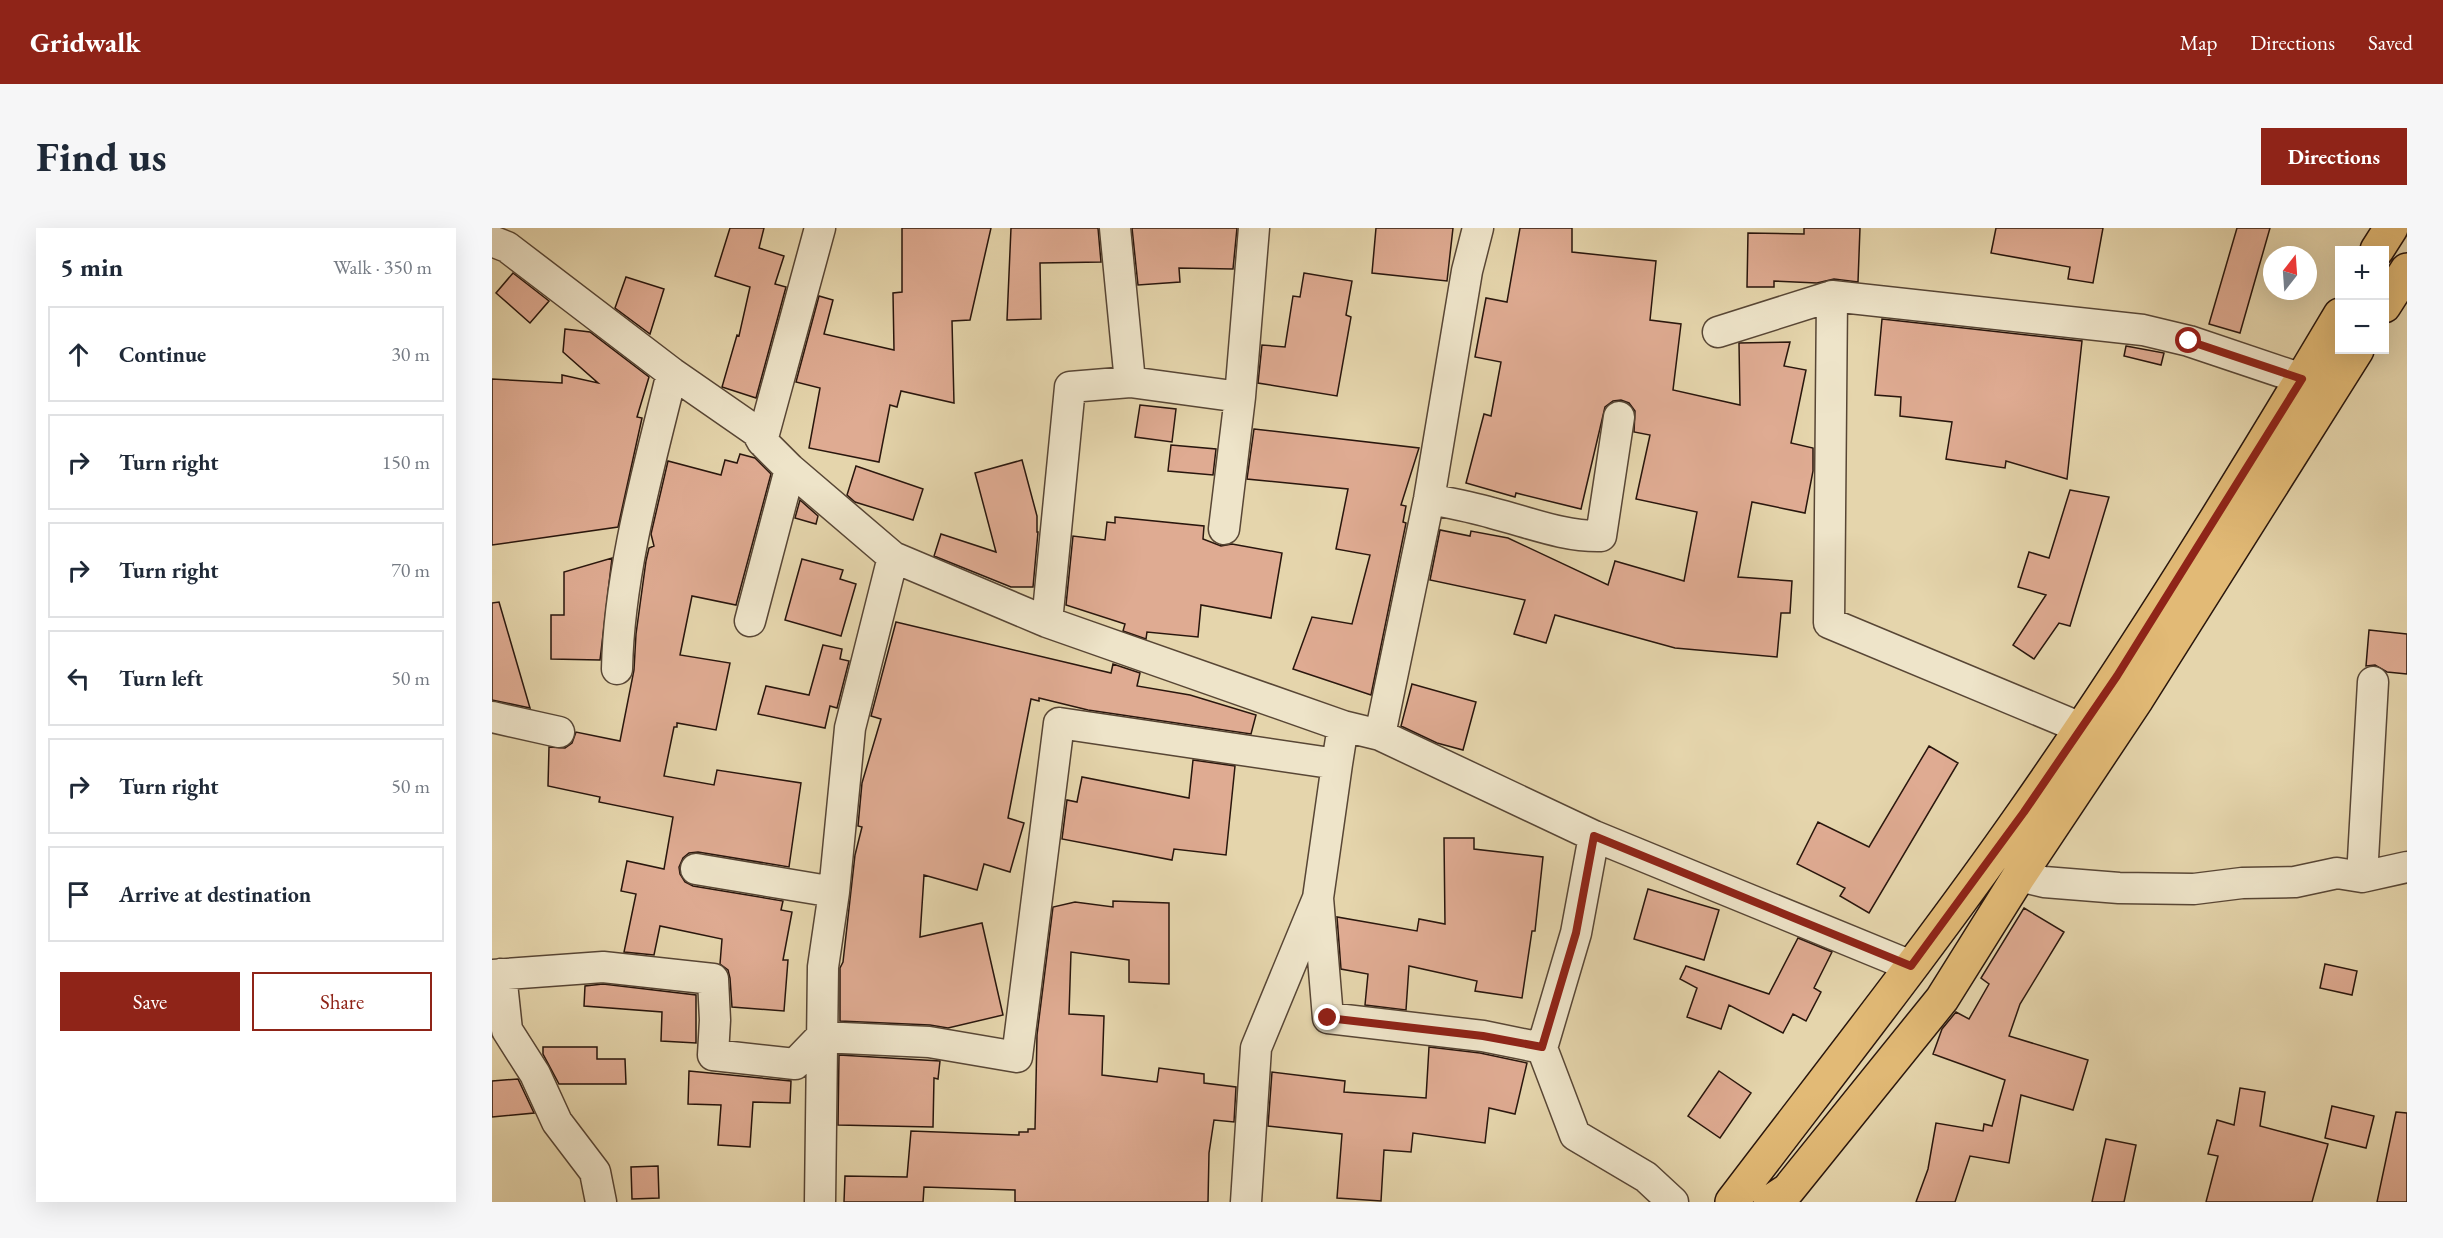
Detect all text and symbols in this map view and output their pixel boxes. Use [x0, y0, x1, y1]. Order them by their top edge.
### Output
text: Gridwalk [30, 24, 141, 60]
text: Map [2180, 29, 2217, 56]
text: Directions [2250, 29, 2335, 56]
text: Saved [2368, 29, 2413, 56]
button: Directions [2261, 128, 2407, 185]
text: Find us [36, 129, 167, 184]
north arrow [2263, 246, 2317, 300]
map controls [2335, 246, 2389, 354]
button: + [2335, 246, 2389, 300]
text: 5 min [60, 250, 123, 284]
text: Walk · 350 m [333, 254, 432, 280]
button: − [2335, 300, 2389, 354]
route start [2175, 327, 2201, 353]
icon: ahead [62, 338, 95, 371]
text: Continue [119, 340, 206, 369]
text: 30 m [391, 341, 430, 367]
icon: right [62, 446, 95, 479]
text: Turn right [119, 448, 218, 477]
text: 150 m [382, 449, 430, 475]
icon: right [62, 554, 95, 587]
text: Turn right [119, 556, 218, 585]
text: 70 m [391, 557, 430, 583]
icon: left [62, 662, 95, 695]
text: Turn left [119, 664, 203, 693]
text: 50 m [391, 665, 430, 691]
icon: right [62, 770, 95, 803]
text: Turn right [119, 772, 218, 801]
text: 50 m [391, 773, 430, 799]
icon: arrive [62, 878, 95, 911]
text: Arrive at destination [119, 880, 311, 909]
button: Save [60, 972, 240, 1031]
button: Share [252, 972, 432, 1031]
route end [1314, 1004, 1340, 1030]

